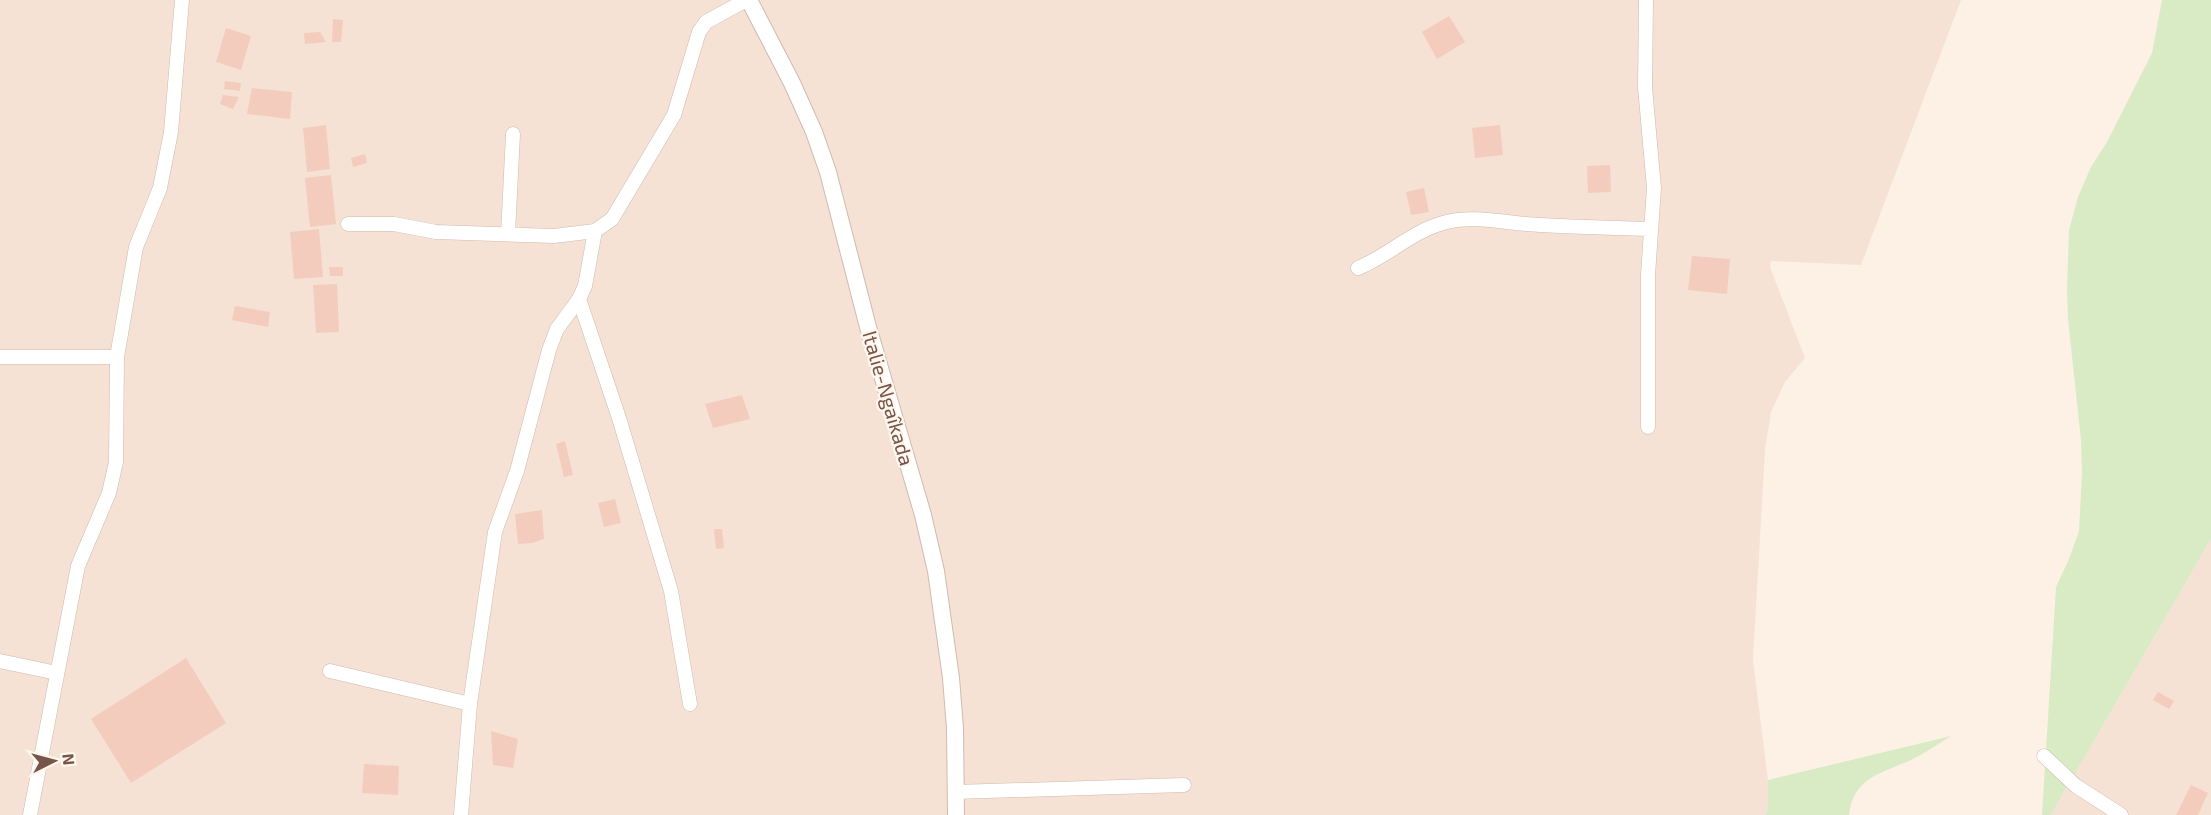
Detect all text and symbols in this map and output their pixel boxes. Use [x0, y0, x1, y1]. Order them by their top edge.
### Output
street label: Italie-Ngaîkada [858, 328, 920, 468]
north arrow [24, 731, 84, 791]
text: N [59, 753, 79, 766]

